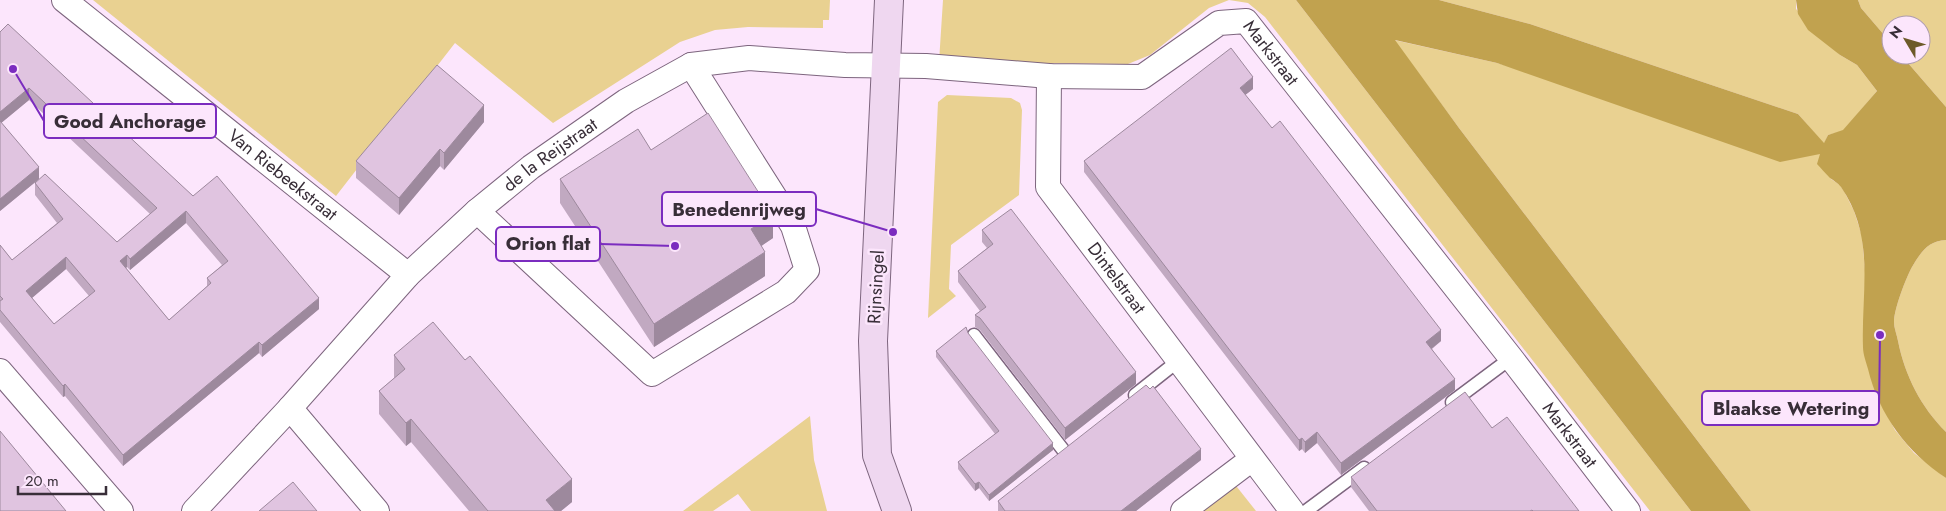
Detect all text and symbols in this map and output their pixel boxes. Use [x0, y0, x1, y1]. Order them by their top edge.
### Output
street label: Markstraat [1237, 15, 1305, 92]
north arrow [1881, 15, 1931, 65]
text: N [1884, 21, 1907, 43]
callout: Good Anchorage [44, 104, 216, 138]
text: Good Anchorage [54, 108, 206, 135]
street label: de la Reijstraat [497, 111, 603, 198]
street label: Van Riebeekstraat [222, 123, 344, 227]
callout: Benedenrijweg [662, 192, 816, 226]
text: Benedenrijweg [672, 196, 806, 223]
callout: Orion flat [496, 227, 600, 261]
text: Orion flat [506, 230, 590, 257]
street label: Dintelstraat [1081, 237, 1153, 320]
street label: Rijnsingel [861, 249, 891, 325]
callout: Blaakse Wetering [1702, 391, 1879, 425]
text: Blaakse Wetering [1713, 395, 1869, 422]
street label: Markstraat [1536, 396, 1604, 474]
scale bar [18, 464, 105, 496]
text: 20 m [25, 470, 59, 492]

